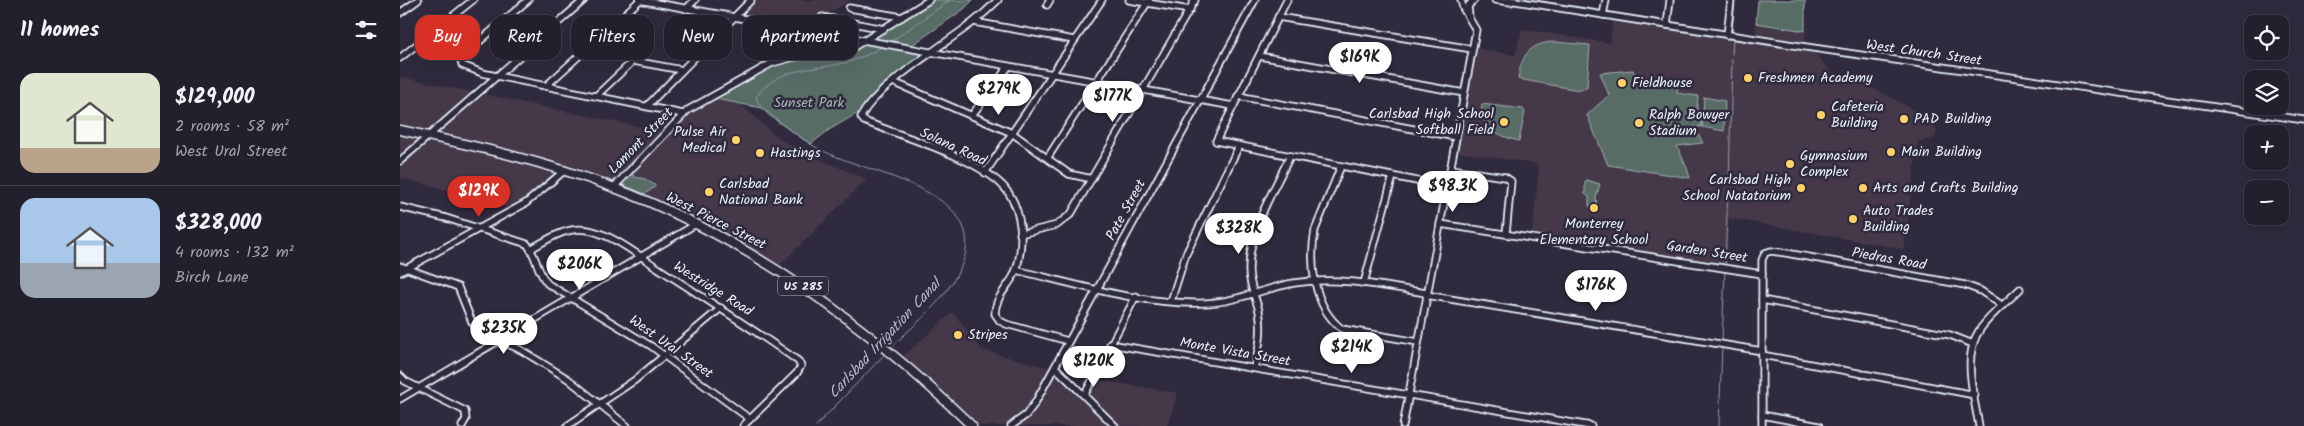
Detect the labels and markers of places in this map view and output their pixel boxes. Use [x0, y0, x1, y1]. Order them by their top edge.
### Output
pin: $169K [1325, 42, 1395, 84]
place label: Freshmen Academy [1758, 67, 1873, 89]
place label: Fieldhouse [1632, 72, 1693, 94]
marker: Freshmen Academy [1742, 72, 1754, 84]
pin: $279K [964, 74, 1034, 116]
marker: Fieldhouse [1616, 77, 1628, 89]
pin: $177K [1078, 80, 1148, 123]
place label: Cafeteria Building [1831, 96, 1884, 134]
place label: Carlsbad High School Softball Field [1369, 103, 1495, 141]
place label: Ralph Bowyer Stadium [1649, 104, 1731, 142]
place label: PAD Building [1914, 108, 1992, 130]
marker: Cafeteria Building [1815, 109, 1827, 121]
marker: PAD Building [1898, 113, 1910, 125]
marker: Carlsbad High School Softball Field [1498, 116, 1510, 128]
marker: Ralph Bowyer Stadium [1633, 117, 1645, 129]
place label: Pulse Air Medical [674, 121, 727, 159]
marker: Pulse Air Medical [730, 134, 742, 146]
place label: Main Building [1901, 141, 1982, 163]
place label: Hastings [770, 142, 821, 164]
place label: Gymnasium Complex [1800, 145, 1867, 183]
marker: Main Building [1885, 146, 1897, 158]
marker: Hastings [754, 147, 766, 159]
marker: Gymnasium Complex [1784, 158, 1796, 170]
place label: Carlsbad High School Natatorium [1682, 169, 1791, 207]
pin: $98.3K [1412, 170, 1494, 213]
place label: Carlsbad National Bank [719, 173, 803, 211]
pin: $129K [444, 176, 514, 218]
place label: Arts and Crafts Building [1873, 177, 2018, 199]
marker: Carlsbad High School Natatorium [1795, 182, 1807, 194]
marker: Arts and Crafts Building [1857, 182, 1869, 194]
marker: Carlsbad National Bank [703, 186, 715, 198]
place label: Auto Trades Building [1863, 200, 1934, 238]
marker: Monterrey Elementary School [1588, 202, 1600, 214]
pin: $328K [1204, 212, 1274, 255]
place label: Monterrey Elementary School [1540, 213, 1649, 251]
marker: Auto Trades Building [1847, 213, 1859, 225]
pin: $206K [545, 248, 615, 291]
pin: $176K [1561, 270, 1631, 312]
pin: $235K [469, 312, 539, 355]
place label: Stripes [968, 324, 1008, 346]
marker: Stripes [952, 329, 964, 341]
pin: $214K [1317, 332, 1387, 374]
pin: $120K [1059, 346, 1129, 388]

